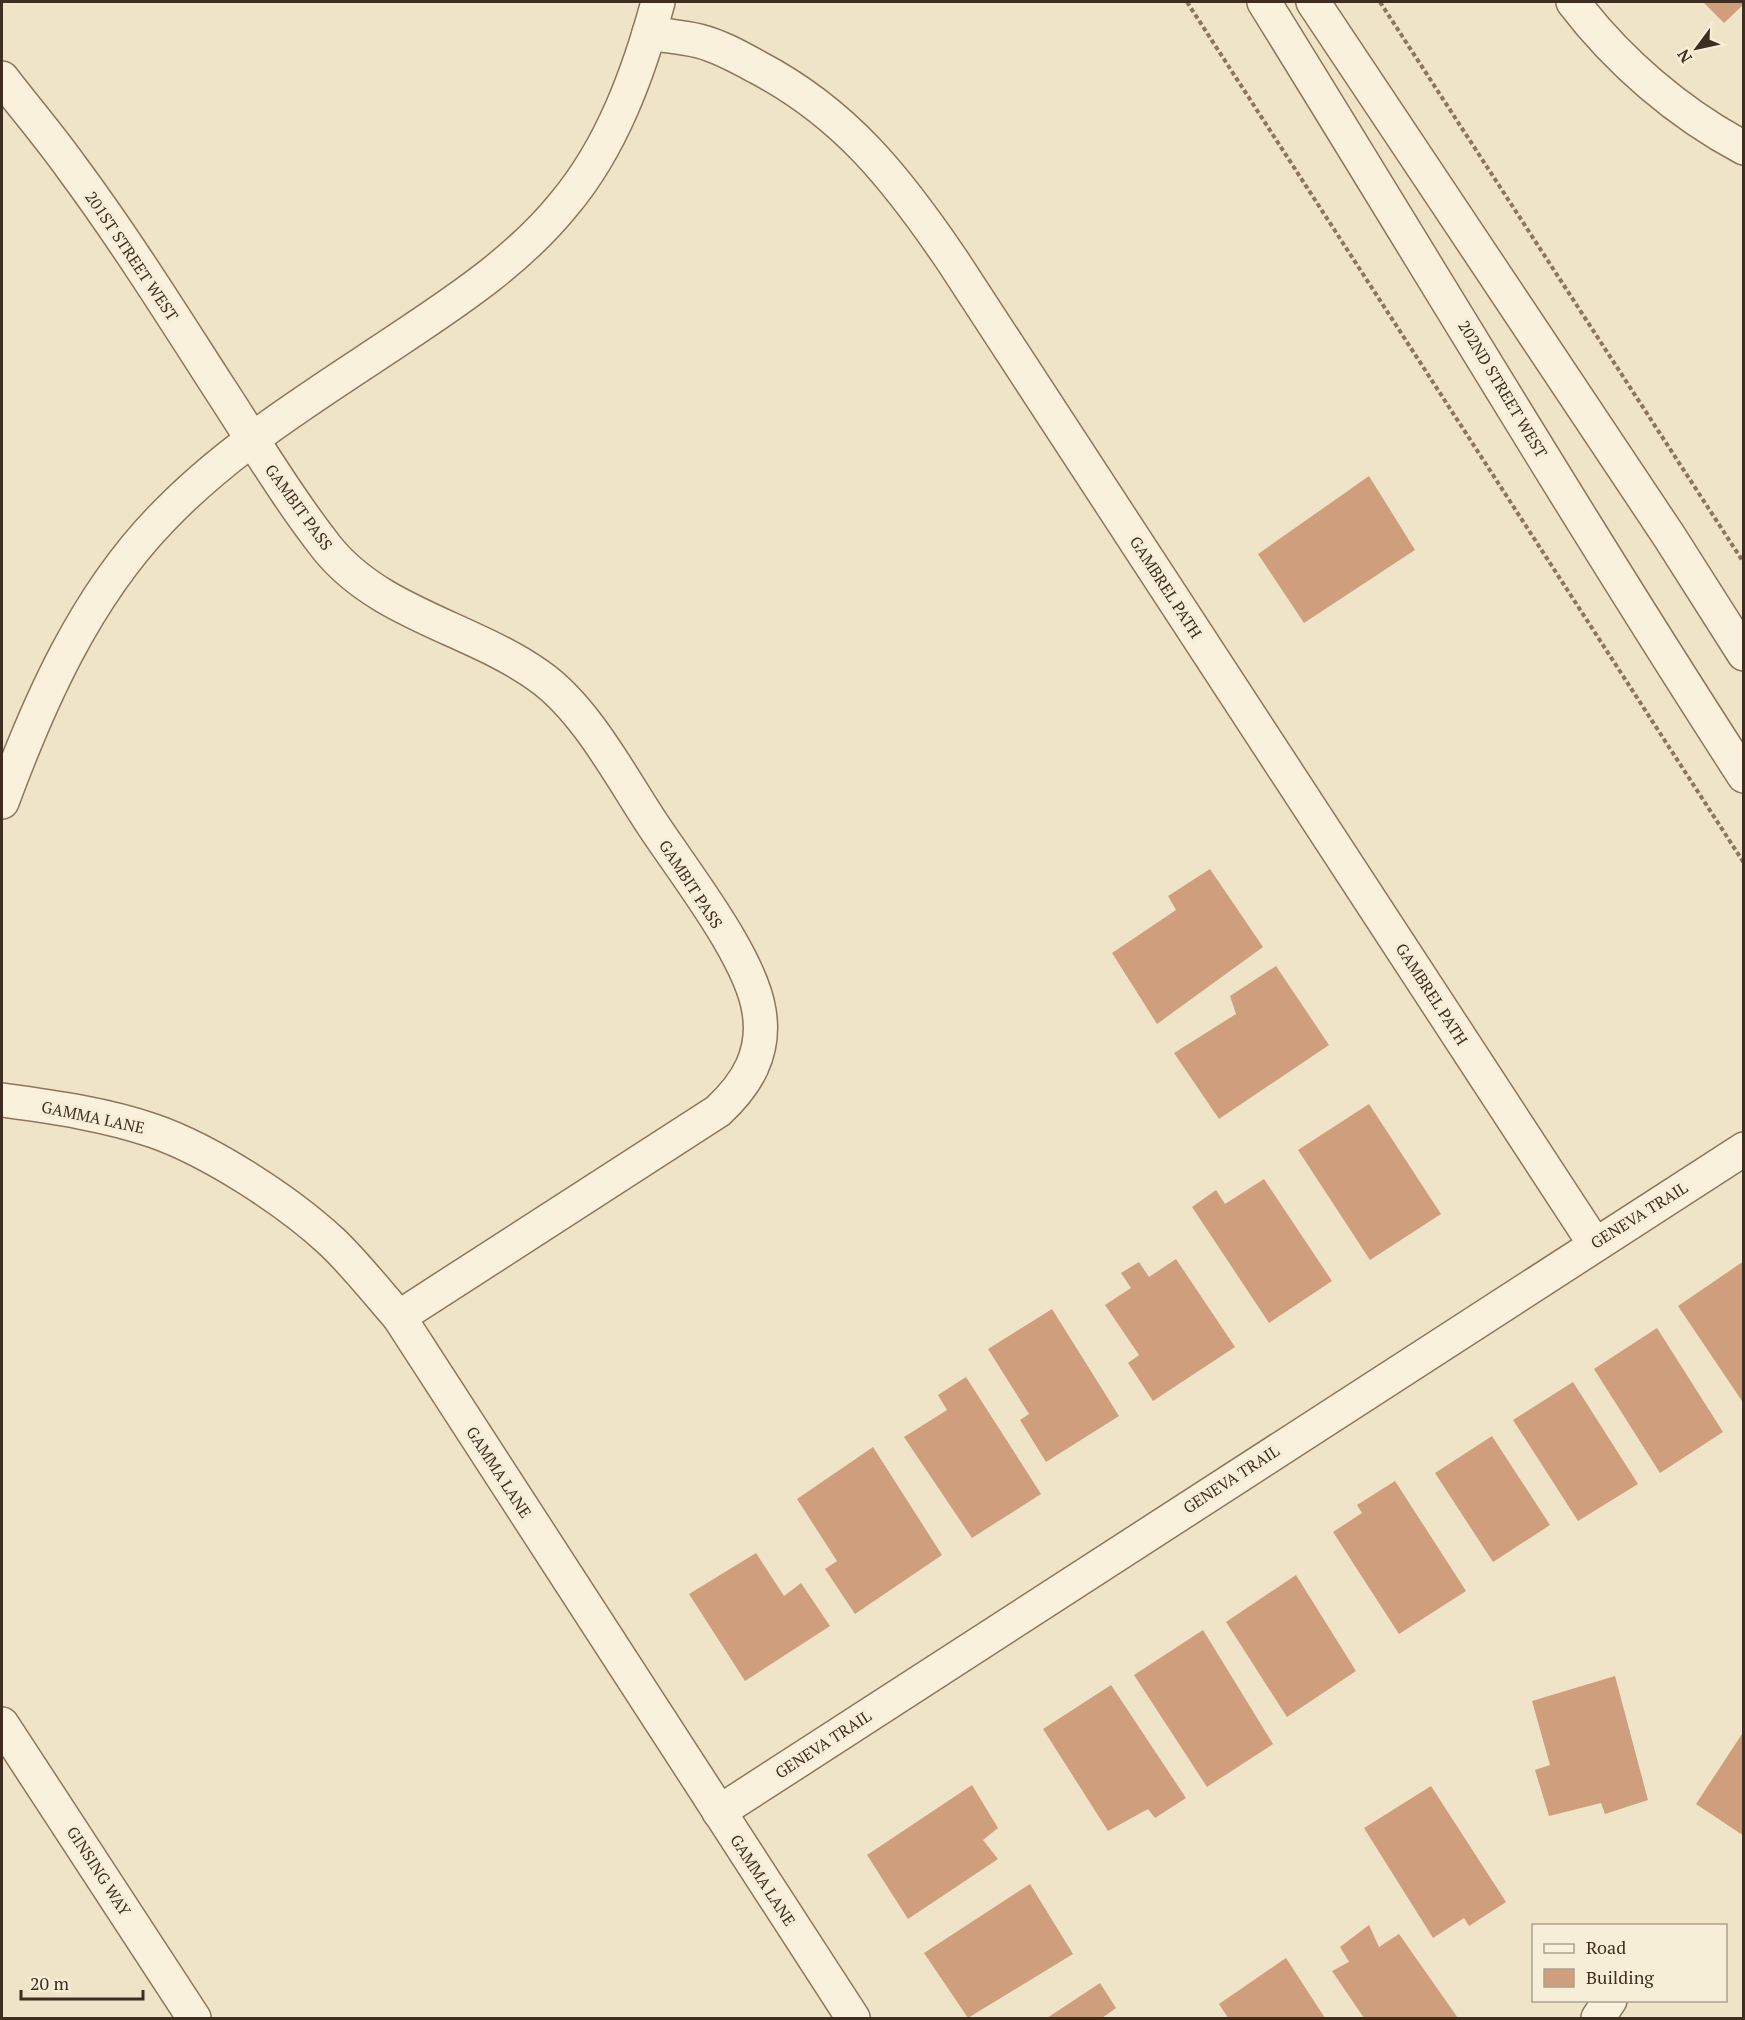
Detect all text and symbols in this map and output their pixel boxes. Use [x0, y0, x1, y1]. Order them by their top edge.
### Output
north arrow [1667, 18, 1727, 78]
text: N [1672, 45, 1697, 67]
street label: 201ST STREET WEST [80, 187, 184, 325]
street label: 202ND STREET WEST [1453, 316, 1553, 462]
street label: GAMBIT PASS [260, 459, 338, 555]
street label: GAMBREL PATH [1125, 532, 1207, 643]
street label: GAMBIT PASS [654, 835, 728, 933]
street label: GAMBREL PATH [1391, 939, 1473, 1050]
street label: GAMMA LANE [39, 1095, 147, 1139]
street label: GENEVA TRAIL [1586, 1176, 1692, 1254]
street label: GAMMA LANE [461, 1422, 537, 1522]
street label: GENEVA TRAIL [1179, 1440, 1284, 1518]
street label: GENEVA TRAIL [771, 1705, 876, 1783]
street label: GINSING WAY [62, 1822, 136, 1921]
street label: GAMMA LANE [725, 1830, 801, 1930]
legend [1532, 1924, 1727, 2002]
text: Road [1586, 1935, 1626, 1959]
scale bar [21, 1963, 142, 2001]
text: Building [1586, 1965, 1654, 1989]
text: 20 m [30, 1971, 70, 1995]

